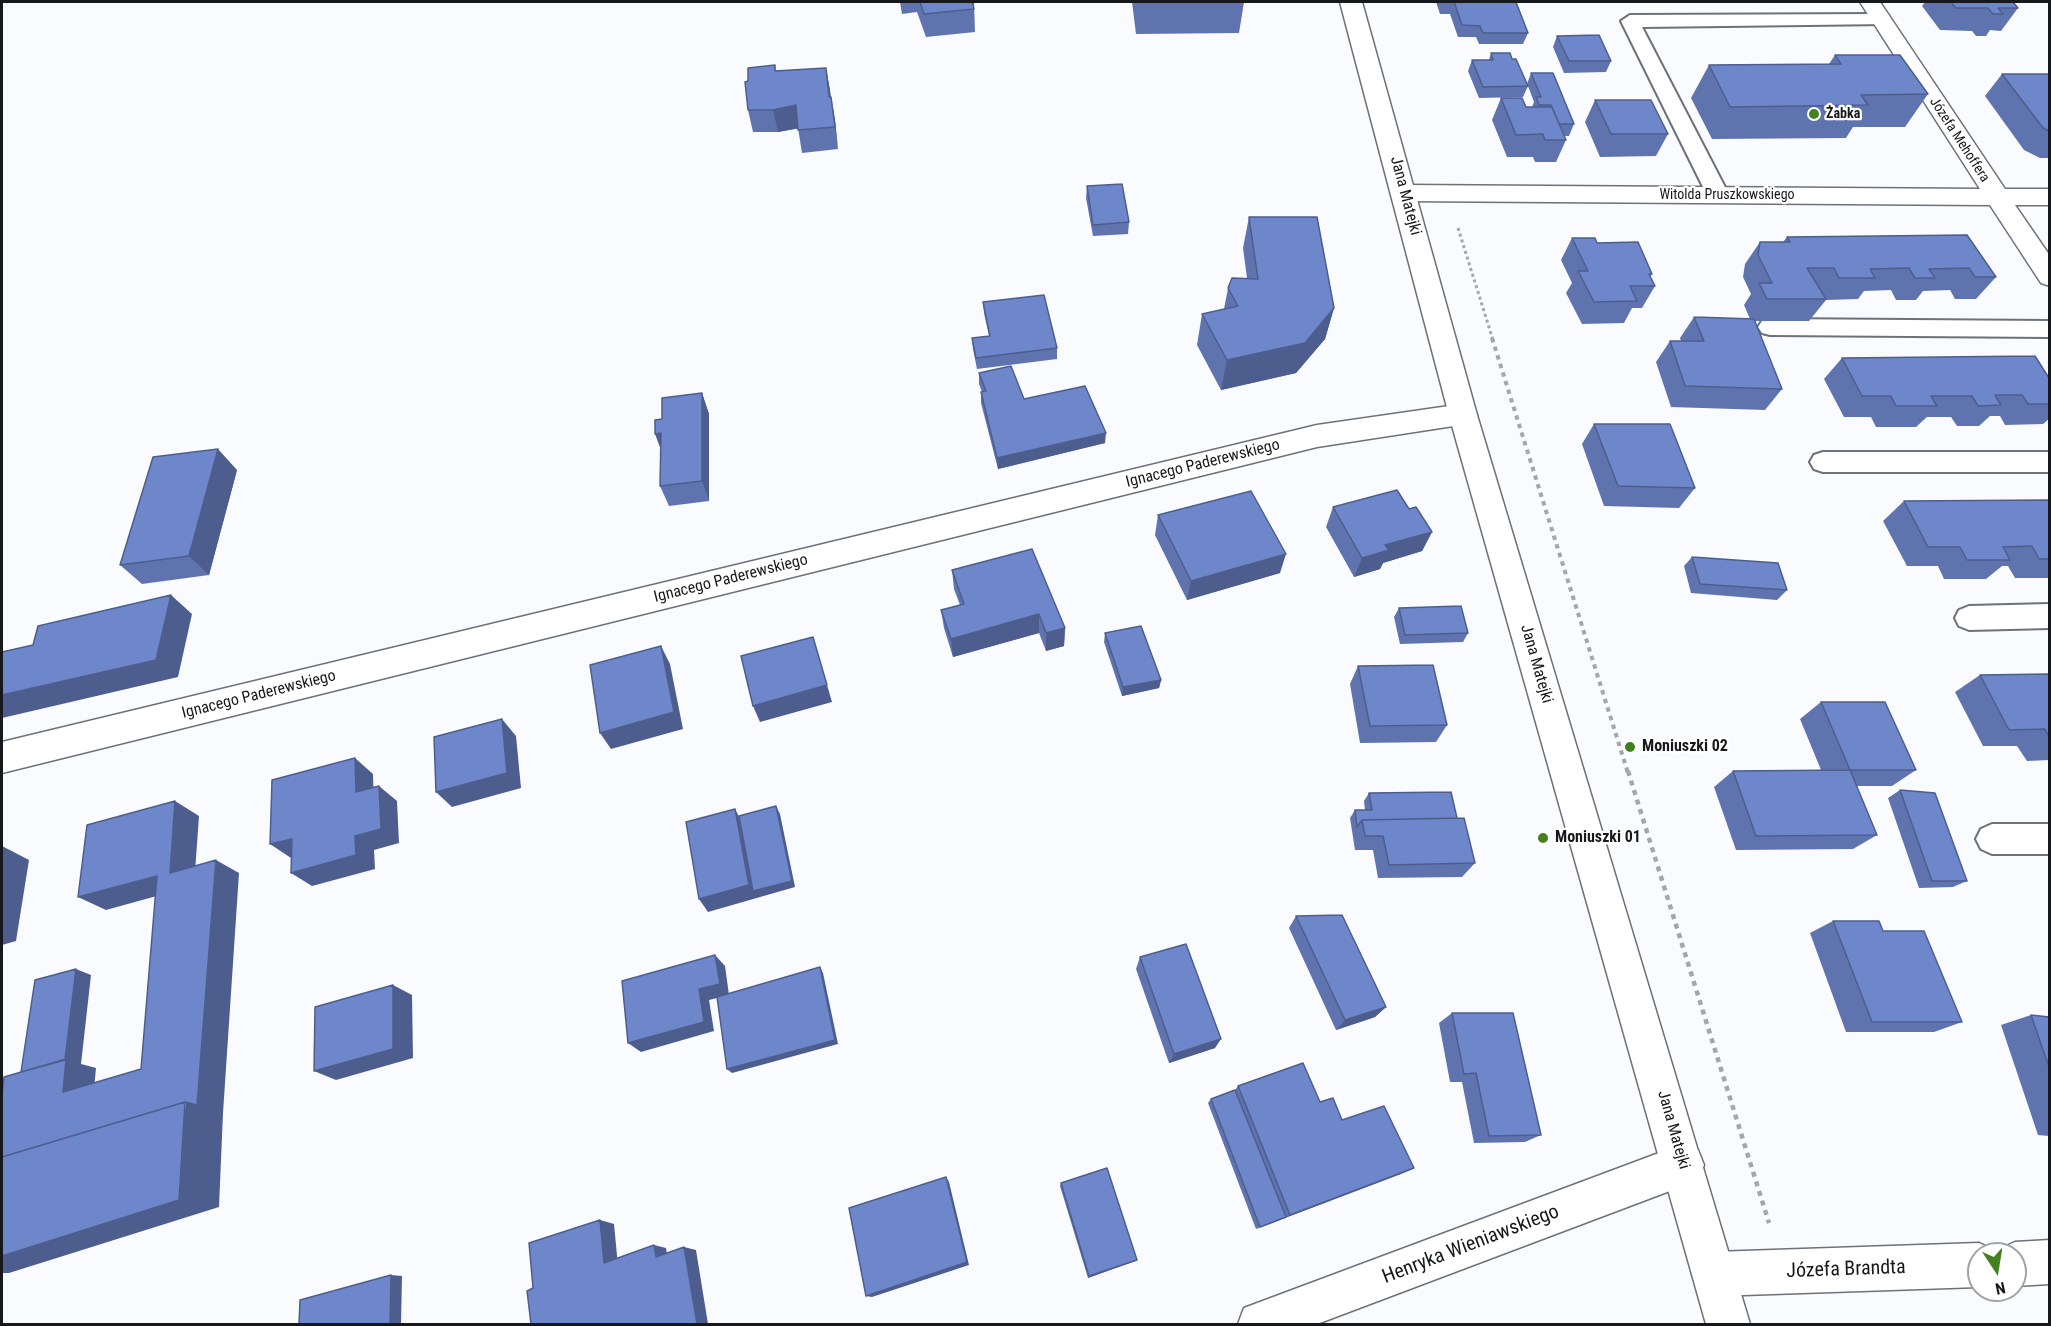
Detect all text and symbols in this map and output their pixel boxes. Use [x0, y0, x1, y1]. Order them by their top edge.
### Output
street label: Józefa Mehoffera [1925, 95, 1993, 185]
place label: Żabka [1826, 106, 1860, 122]
marker: Żabka [1807, 107, 1821, 121]
street label: Jana Matejki [1385, 154, 1425, 238]
street label: Witolda Pruszkowskiego [1659, 187, 1795, 203]
street label: Ignacego Paderewskiego [1124, 436, 1282, 492]
street label: Ignacego Paderewskiego [652, 551, 810, 607]
street label: Jana Matejki [1516, 622, 1556, 706]
street label: Ignacego Paderewskiego [180, 667, 338, 723]
place label: Moniuszki 02 [1642, 737, 1728, 757]
marker: Moniuszki 02 [1623, 740, 1637, 754]
place label: Moniuszki 01 [1555, 828, 1641, 848]
marker: Moniuszki 01 [1536, 831, 1550, 845]
street label: Jana Matejki [1653, 1088, 1693, 1172]
street label: Henryka Wieniawskiego [1379, 1200, 1563, 1290]
north arrow [1967, 1242, 2027, 1302]
street label: Józefa Brandta [1786, 1256, 1906, 1284]
text: N [1994, 1278, 2007, 1298]

